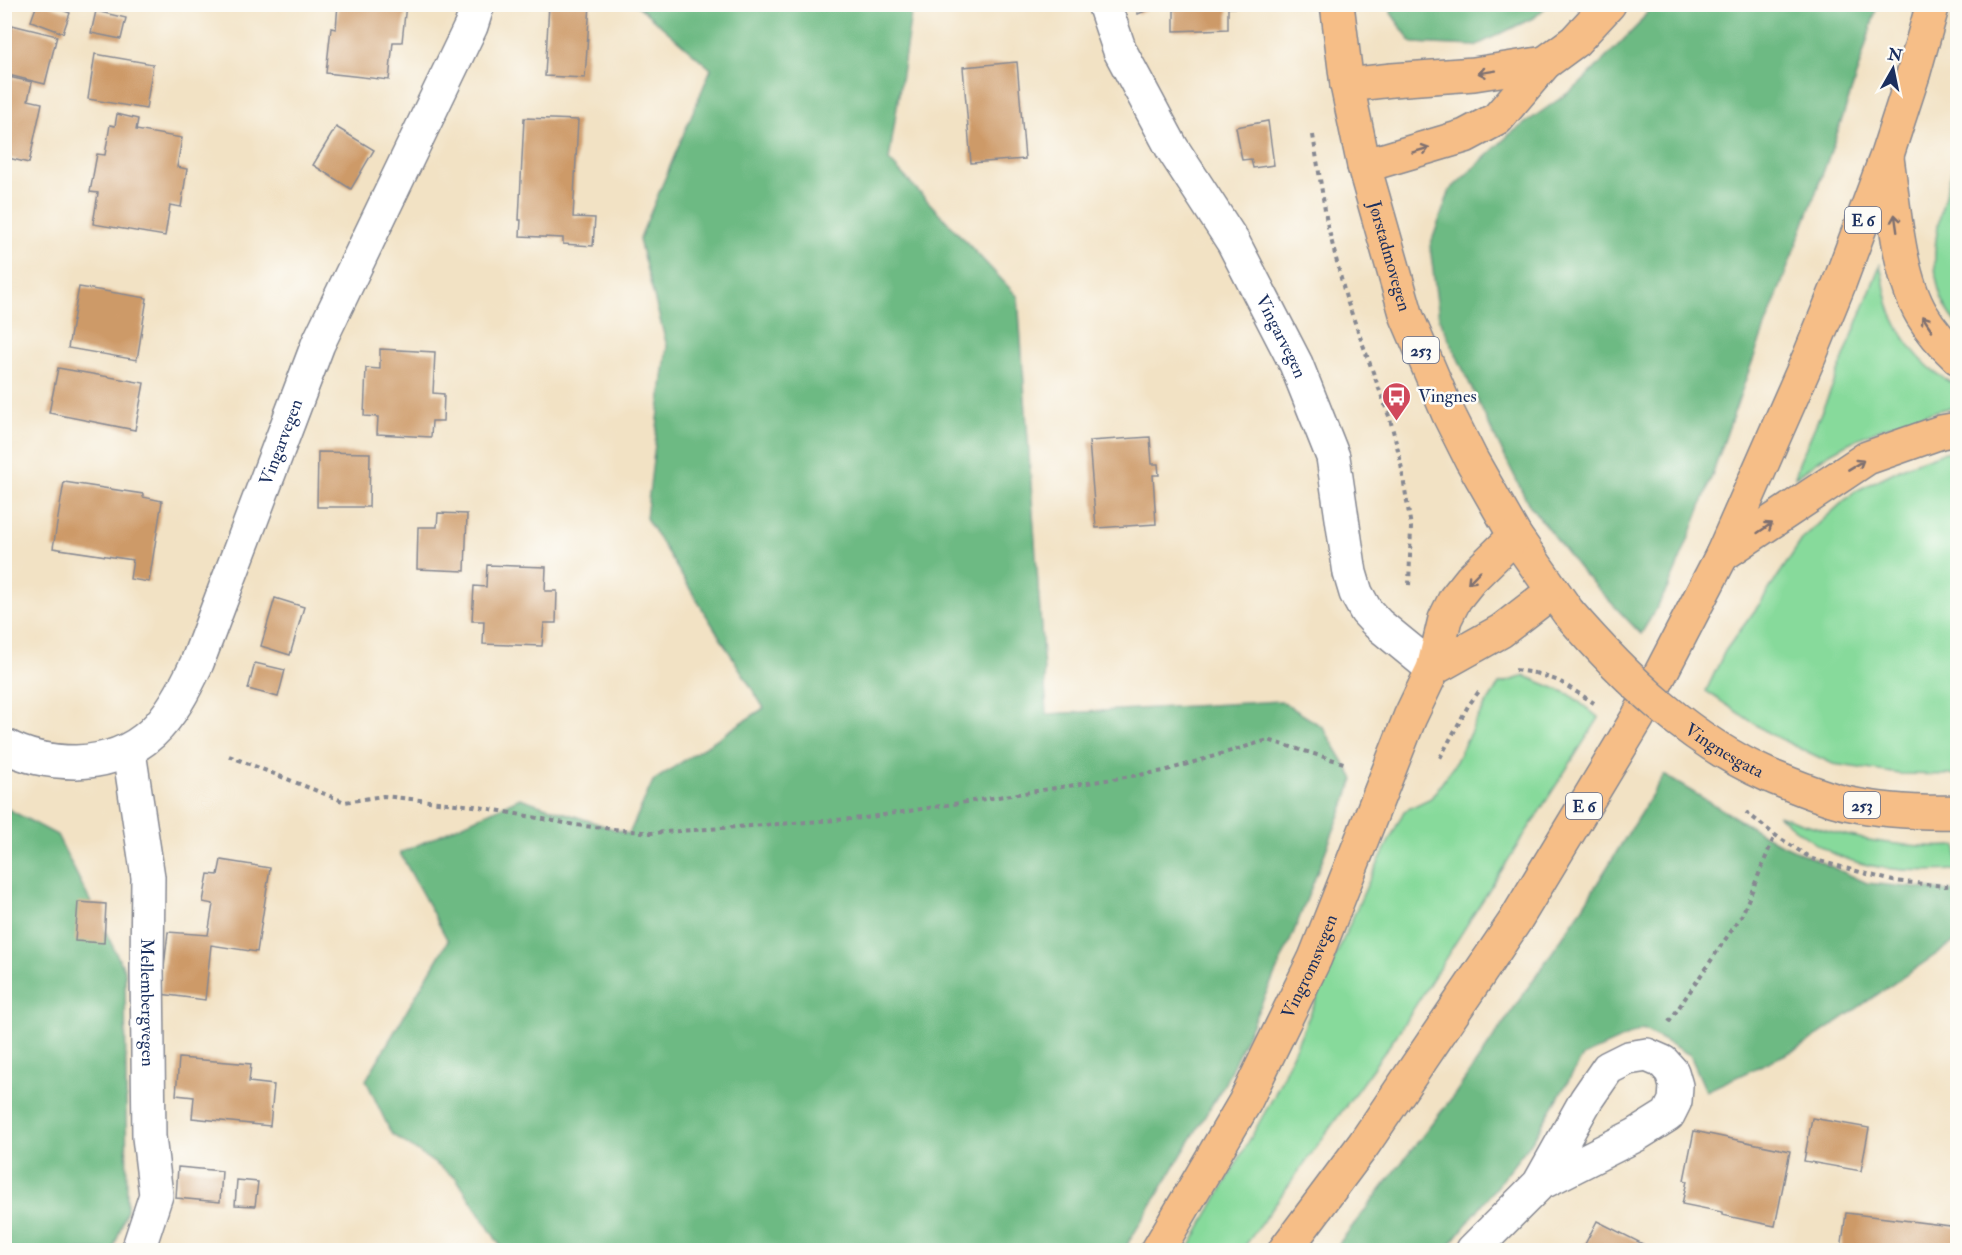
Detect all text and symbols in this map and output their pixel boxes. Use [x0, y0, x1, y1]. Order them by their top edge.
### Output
north arrow [1863, 39, 1923, 99]
text: N [1886, 44, 1904, 66]
one-way arrow [1478, 67, 1498, 78]
one-way arrow [1411, 144, 1430, 155]
street label: Jørstadmovegen [1362, 197, 1416, 314]
road number: E 6 [1845, 207, 1881, 233]
one-way arrow [1891, 214, 1902, 233]
street label: Vingarvegen [1250, 291, 1312, 382]
one-way arrow [1921, 315, 1933, 331]
road number: 253 [1403, 337, 1439, 363]
bus stop icon: Vingnes [1381, 380, 1413, 422]
place label: Vingnes [1418, 385, 1477, 408]
street label: Vingarvegen [254, 396, 308, 489]
one-way arrow [1847, 459, 1864, 471]
one-way arrow [1756, 521, 1773, 533]
one-way arrow [1467, 569, 1481, 584]
street label: Vingnesgata [1680, 718, 1768, 784]
road number: 253 [1844, 792, 1880, 818]
road number: E 6 [1566, 793, 1602, 819]
street label: Vingromsvegen [1276, 911, 1343, 1022]
street label: Mellembergvegen [135, 938, 159, 1067]

